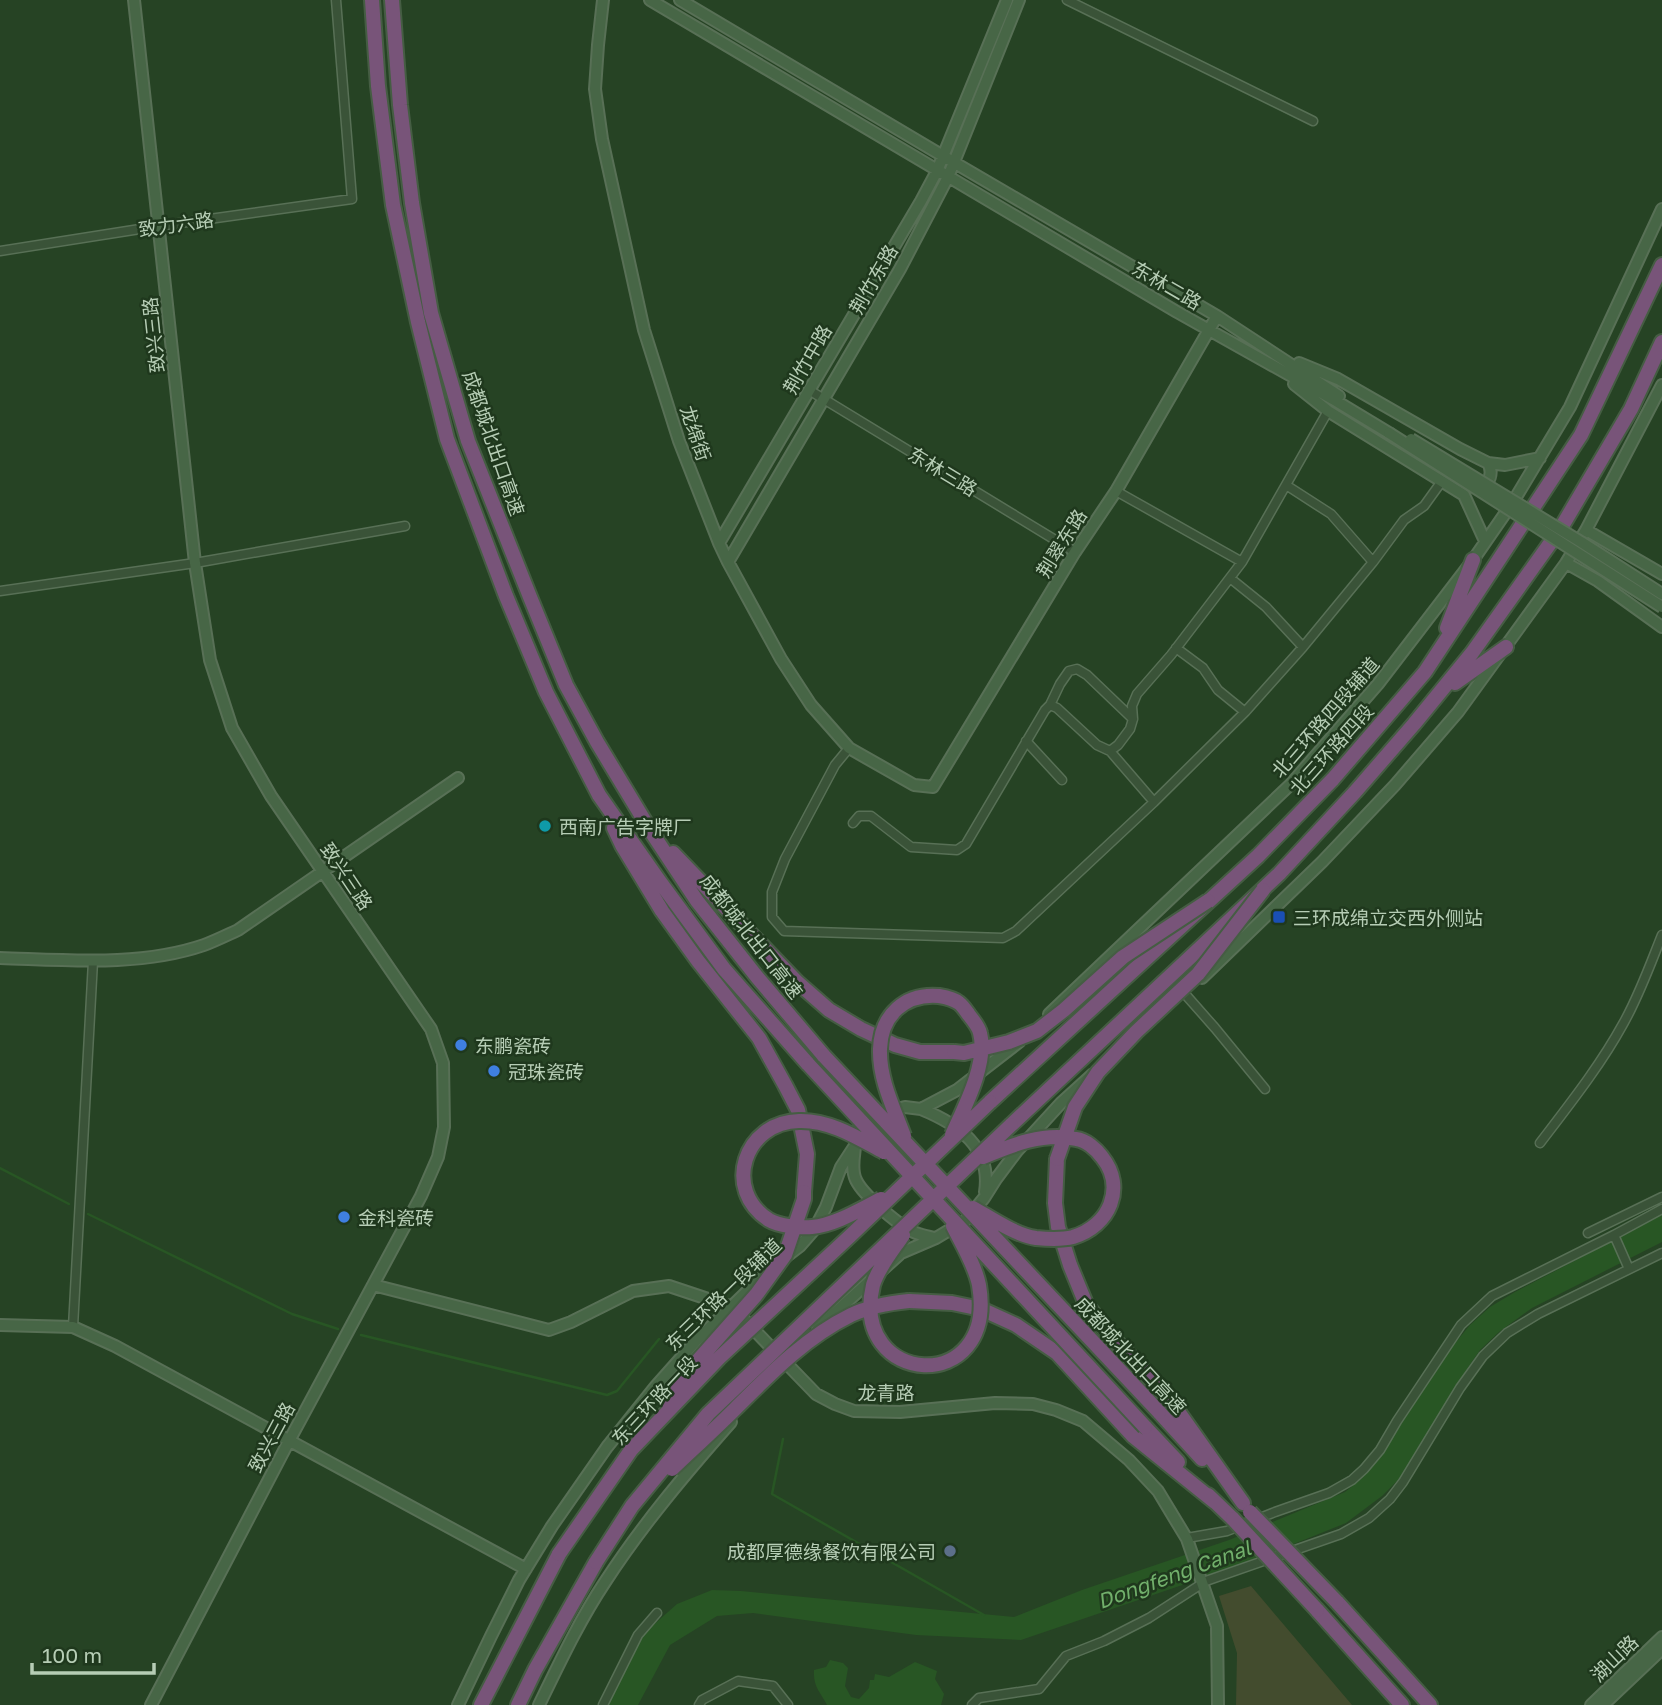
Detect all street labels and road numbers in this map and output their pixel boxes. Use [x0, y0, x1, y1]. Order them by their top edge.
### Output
street label: 致力六路 [137, 207, 215, 241]
street label: 荆竹东路 [844, 240, 902, 318]
street label: 东林二路 [1128, 256, 1206, 314]
street label: 致兴三路 [138, 296, 168, 374]
street label: 荆竹中路 [778, 320, 836, 398]
street label: 成都城北出口高速 [458, 367, 530, 519]
street label: 龙绵街 [676, 402, 716, 464]
street label: 东林三路 [904, 442, 982, 500]
street label: 荆翠东路 [1031, 505, 1091, 581]
street label: 北三环路四段辅道 [1267, 652, 1383, 782]
street label: 北三环路四段 [1284, 699, 1378, 799]
street label: 致兴三路 [316, 838, 378, 914]
street label: 成都城北出口高速 [696, 869, 808, 1003]
street label: 东三环路一段辅道 [660, 1233, 786, 1355]
street label: 成都城北出口高速 [1071, 1292, 1191, 1418]
street label: 东三环路一段 [607, 1350, 701, 1450]
street label: 龙青路 [857, 1381, 915, 1404]
street label: 致兴三路 [243, 1398, 299, 1476]
street label: 湖山路 [1586, 1630, 1642, 1686]

